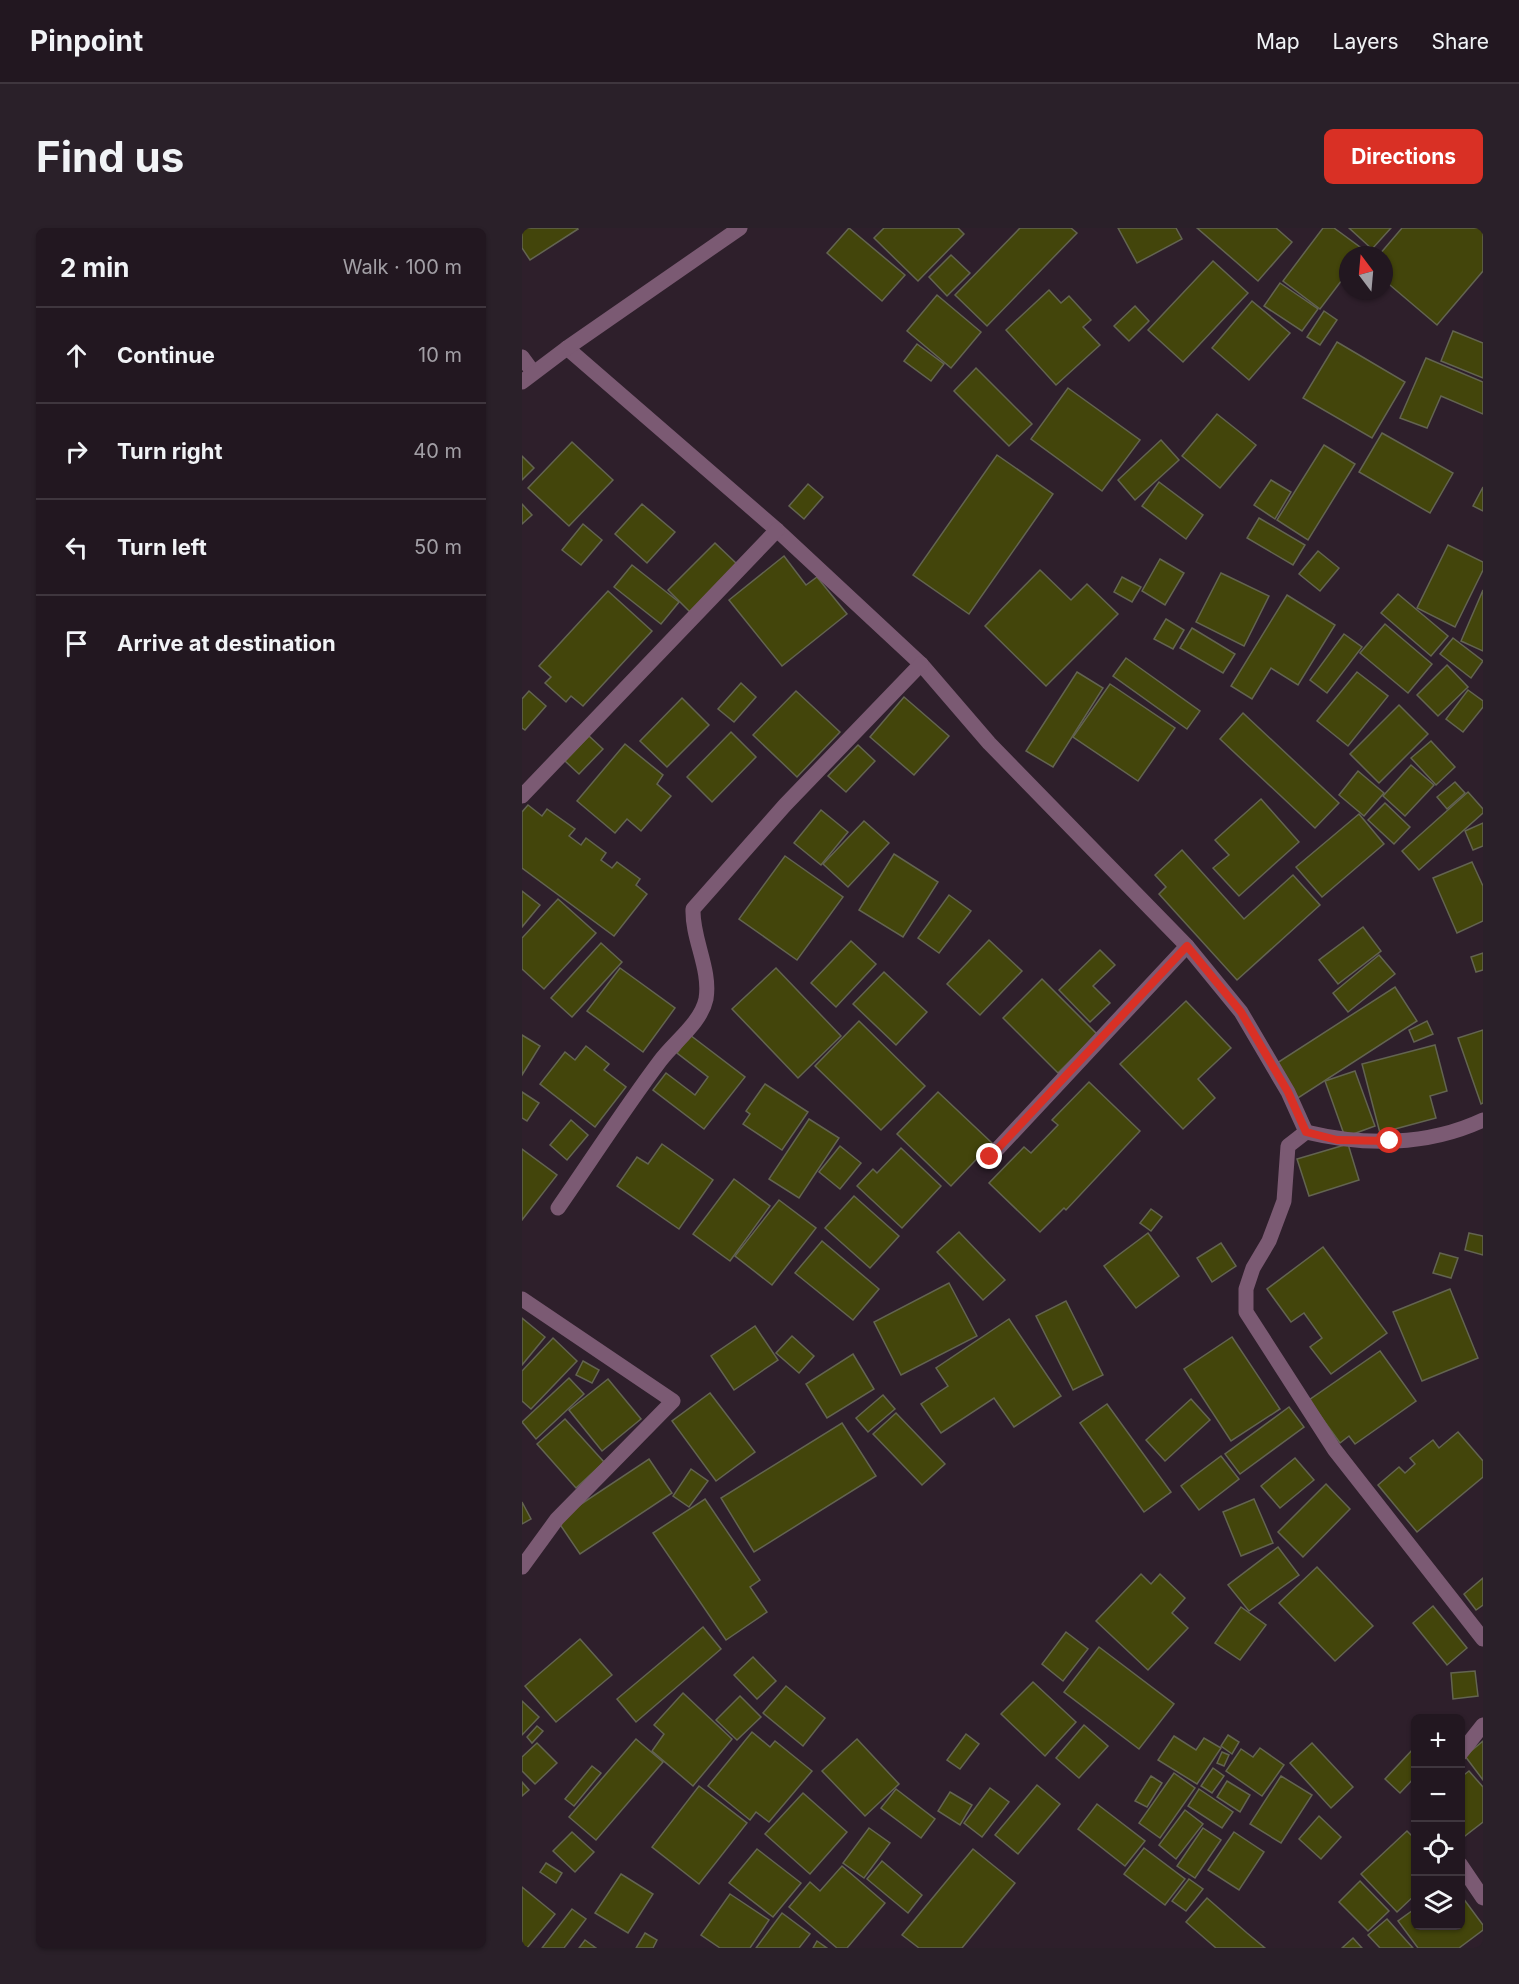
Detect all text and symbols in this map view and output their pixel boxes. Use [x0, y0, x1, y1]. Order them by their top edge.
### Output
text: Pinpoint [30, 24, 143, 58]
text: Map [1256, 29, 1300, 54]
text: Layers [1333, 29, 1399, 54]
text: Share [1432, 29, 1489, 54]
button: Directions [1324, 129, 1483, 184]
text: Find us [36, 131, 184, 182]
north arrow [1339, 246, 1393, 300]
text: 2 min [60, 252, 130, 283]
text: Walk · 100 m [343, 255, 462, 279]
icon: ahead [60, 339, 93, 372]
text: Continue [117, 342, 215, 368]
text: 10 m [418, 343, 462, 367]
icon: right [60, 435, 93, 468]
text: Turn right [117, 438, 223, 464]
text: 40 m [413, 439, 462, 463]
icon: left [60, 531, 93, 564]
text: Turn left [117, 534, 207, 560]
text: 50 m [414, 535, 462, 559]
icon: arrive [60, 627, 93, 660]
text: Arrive at destination [117, 630, 336, 656]
route start [1376, 1127, 1402, 1153]
route end [976, 1143, 1002, 1169]
map controls [1411, 1714, 1465, 1930]
button: + [1411, 1714, 1465, 1768]
button: − [1411, 1768, 1465, 1822]
button: locate [1411, 1822, 1465, 1876]
button: layers [1411, 1876, 1465, 1930]

